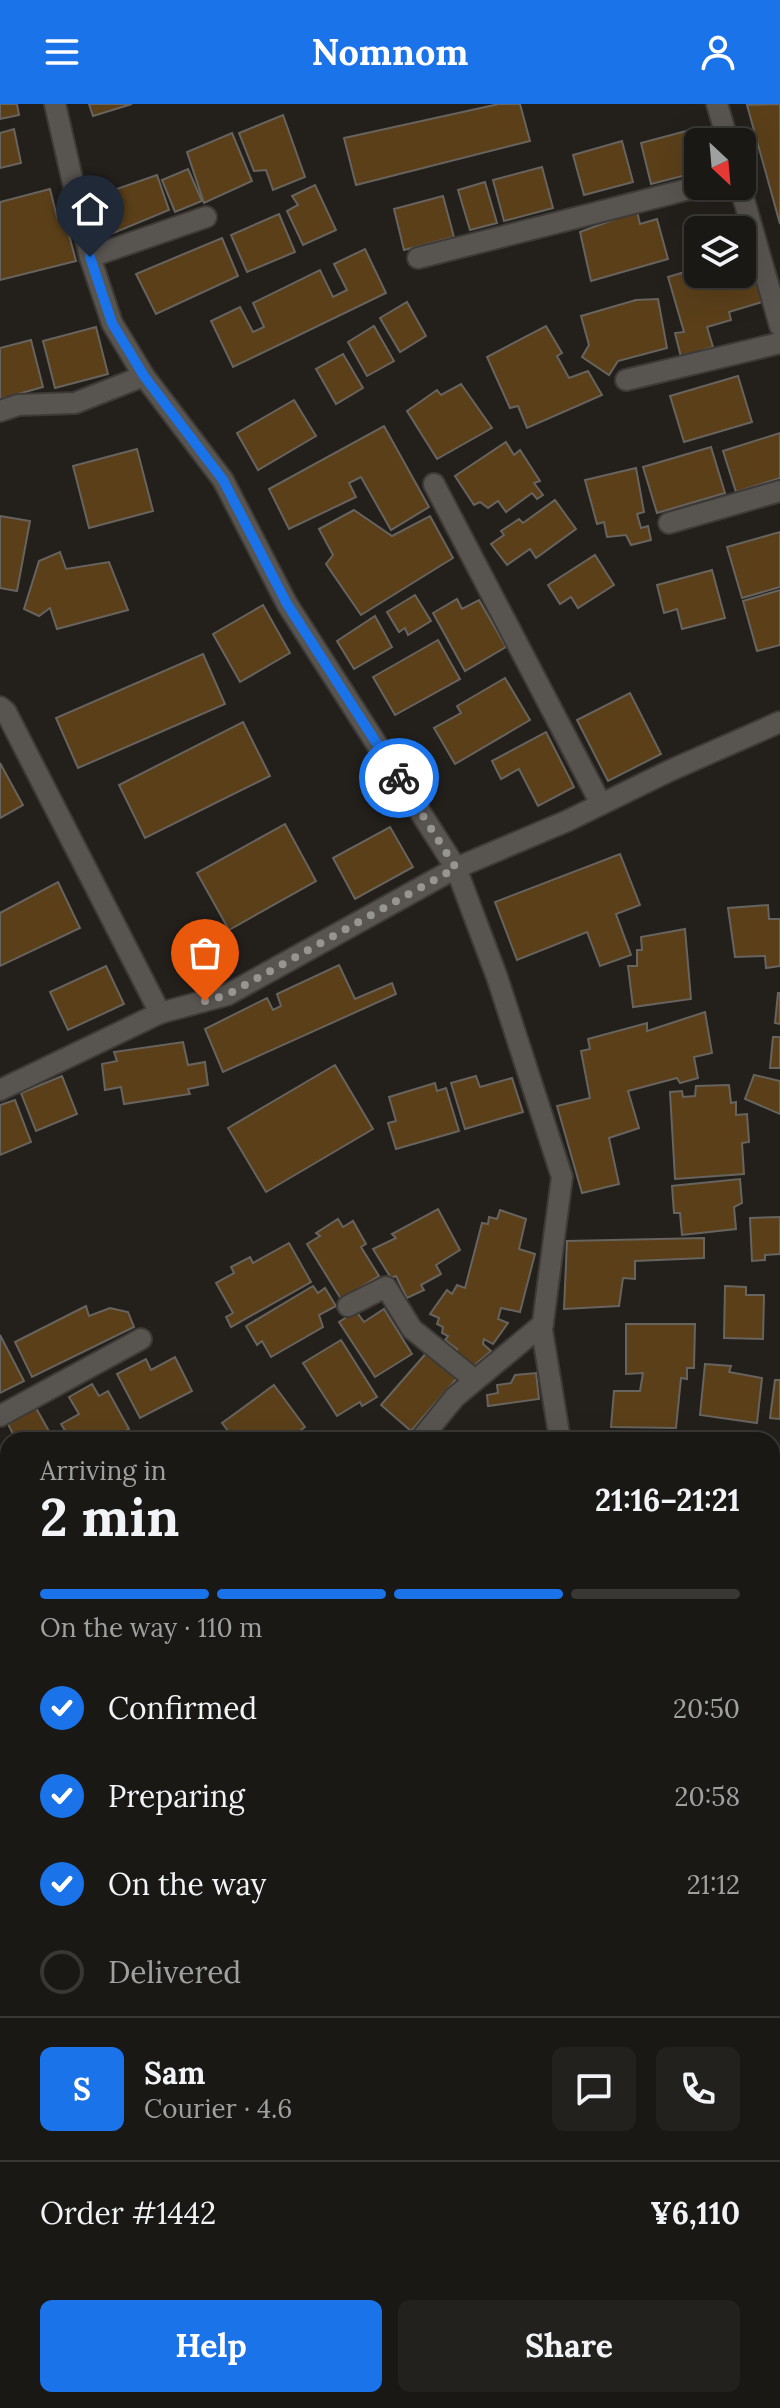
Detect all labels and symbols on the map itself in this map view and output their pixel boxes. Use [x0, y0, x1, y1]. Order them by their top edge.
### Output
north arrow [684, 128, 756, 200]
pin [56, 175, 124, 257]
courier [359, 738, 439, 818]
pin [171, 919, 239, 1001]

